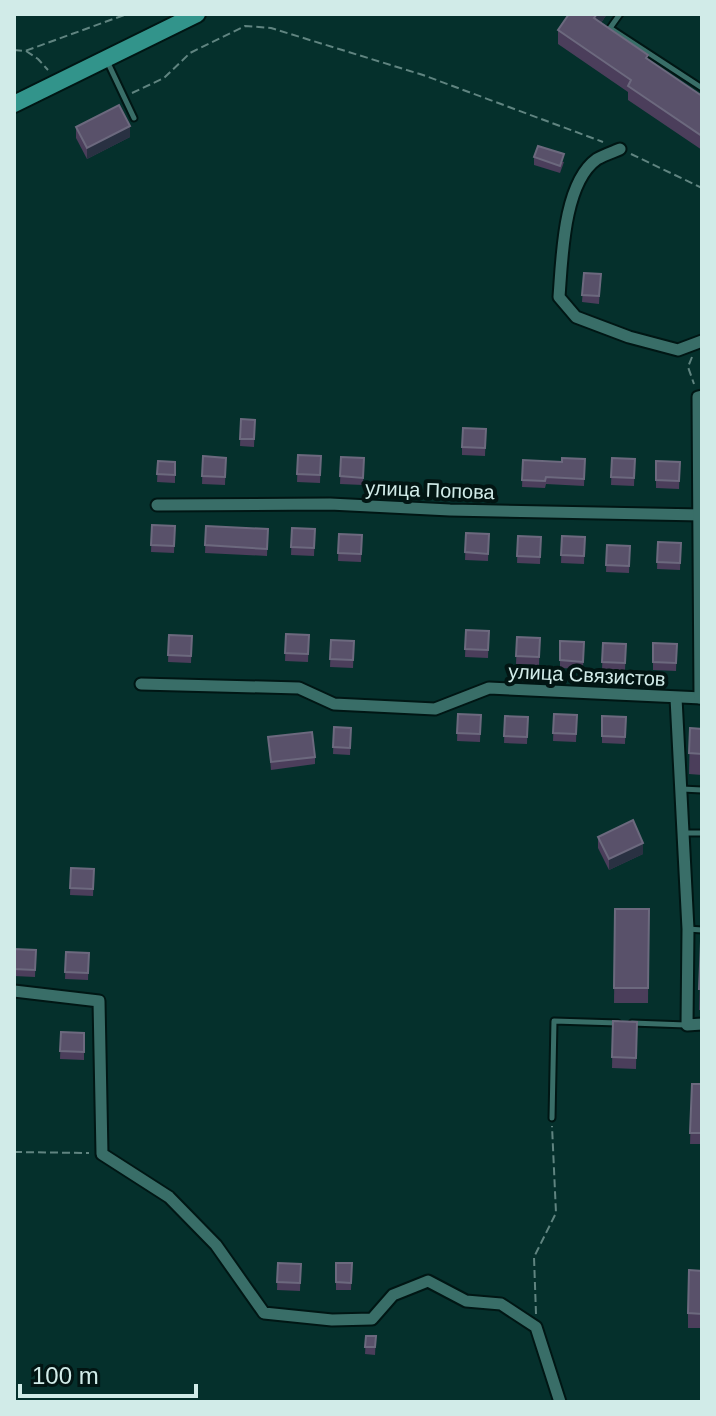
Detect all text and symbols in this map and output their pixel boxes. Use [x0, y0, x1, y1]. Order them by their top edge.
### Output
street label: улица Попова [365, 477, 496, 503]
street label: улица Связистов [508, 660, 666, 690]
scale bar [20, 1348, 196, 1398]
text: 100 m [32, 1362, 99, 1389]

